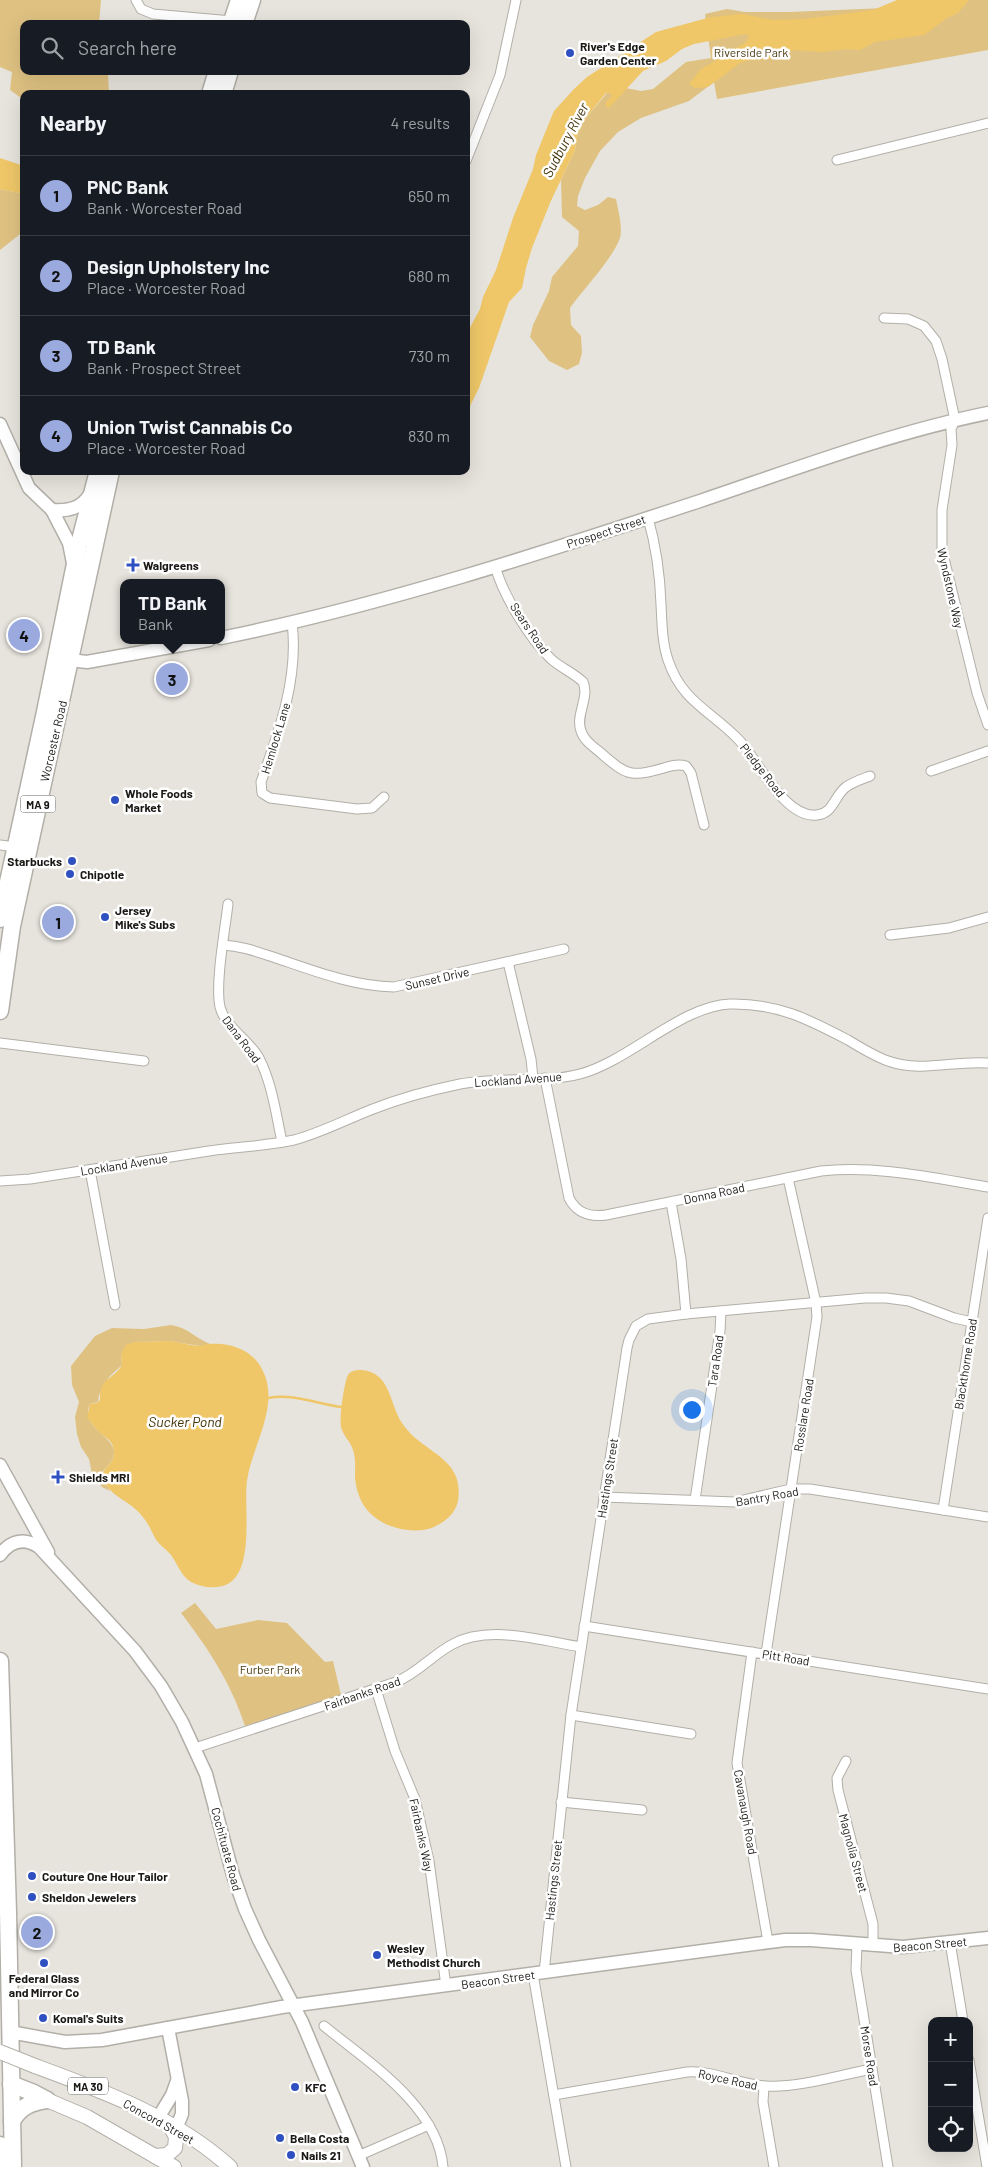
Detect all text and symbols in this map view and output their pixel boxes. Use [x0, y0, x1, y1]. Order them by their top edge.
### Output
search box [20, 20, 470, 75]
icon: search [38, 34, 66, 62]
text: Search here [78, 36, 177, 59]
place label: River's Edge Garden Center [580, 39, 657, 67]
park label: Riverside Park [714, 45, 788, 59]
marker: River's Edge Garden Center [564, 47, 576, 59]
water label: Sudbury River [538, 99, 592, 180]
text: Nearby [40, 110, 106, 135]
text: 4 results [390, 113, 450, 132]
text: PNC Bank [87, 175, 169, 198]
text: 1 [53, 186, 59, 205]
text: 650 m [408, 186, 450, 205]
text: Bank · Worcester Road [87, 198, 242, 217]
text: Design Upholstery Inc [87, 255, 270, 278]
text: 2 [52, 266, 60, 285]
text: 680 m [408, 266, 450, 285]
text: Place · Worcester Road [87, 278, 245, 297]
text: TD Bank [87, 335, 156, 358]
text: 3 [52, 346, 60, 365]
text: 730 m [409, 346, 450, 365]
text: Bank · Prospect Street [87, 358, 241, 377]
text: Union Twist Cannabis Co [87, 415, 293, 438]
text: 4 [51, 426, 61, 445]
text: 830 m [408, 426, 450, 445]
text: Place · Worcester Road [87, 438, 245, 457]
street label: Prospect Street [565, 512, 647, 550]
street label: Wyndstone Way [935, 546, 967, 630]
place label: Walgreens [143, 558, 199, 572]
marker: Walgreens [127, 559, 139, 571]
popup [120, 579, 225, 644]
text: TD Bank [138, 591, 207, 614]
street label: Sears Road [508, 600, 552, 656]
text: Bank [138, 614, 173, 633]
pin: 4 [8, 616, 40, 654]
pin: 3 [156, 660, 188, 698]
street label: Worcester Road [37, 699, 69, 783]
street label: Hemlock Lane [258, 701, 292, 775]
street label: Pledge Road [738, 740, 788, 800]
place label: Whole Foods Market [125, 786, 193, 814]
marker: Whole Foods Market [109, 794, 121, 806]
road number: MA 9 [20, 796, 56, 812]
place label: Starbucks [7, 854, 62, 868]
marker: Starbucks [66, 855, 78, 867]
place label: Chipotle [80, 867, 125, 881]
marker: Chipotle [64, 868, 76, 880]
pin: 1 [42, 903, 74, 941]
place label: Jersey Mike's Subs [115, 903, 175, 931]
marker: Jersey Mike's Subs [99, 911, 111, 923]
street label: Sunset Drive [404, 964, 470, 992]
street label: Dana Road [220, 1013, 264, 1065]
street label: Lockland Avenue [474, 1069, 562, 1089]
street label: Lockland Avenue [79, 1150, 169, 1178]
street label: Donna Road [682, 1180, 746, 1206]
street label: Blackthorne Road [951, 1317, 979, 1411]
street label: Tara Road [704, 1334, 726, 1388]
street label: Rosslare Road [790, 1377, 816, 1453]
your location [679, 1397, 705, 1423]
water label: Sucker Pond [148, 1413, 222, 1430]
street label: Hastings Street [594, 1437, 620, 1519]
marker: Shields MRI [51, 1470, 65, 1484]
place label: Shields MRI [69, 1470, 130, 1484]
street label: Bantry Road [734, 1484, 800, 1508]
street label: Pitt Road [761, 1646, 811, 1668]
park label: Furber Park [240, 1662, 300, 1676]
street label: Fairbanks Road [322, 1673, 402, 1713]
street label: Cavanaugh Road [732, 1769, 760, 1855]
street label: Fairbanks Way [407, 1797, 437, 1874]
street label: Cochituate Road [209, 1806, 245, 1892]
street label: Magnolia Street [837, 1812, 871, 1894]
street label: Hastings Street [542, 1839, 564, 1921]
place label: Couture One Hour Tailor [42, 1869, 168, 1883]
marker: Couture One Hour Tailor [26, 1870, 38, 1882]
place label: Sheldon Jewelers [42, 1890, 136, 1904]
marker: Sheldon Jewelers [26, 1891, 38, 1903]
pin: 2 [21, 1913, 53, 1951]
street label: Beacon Street [892, 1934, 968, 1954]
place label: Wesley Methodist Church [387, 1941, 480, 1969]
marker: Wesley Methodist Church [371, 1949, 383, 1961]
marker: Federal Glass and Mirror Co [38, 1957, 50, 1969]
street label: Beacon Street [460, 1967, 536, 1991]
place label: Federal Glass and Mirror Co [9, 1971, 80, 1999]
place label: Komal's Suits [53, 2011, 124, 2025]
marker: Komal's Suits [37, 2012, 49, 2024]
map controls [928, 2017, 973, 2152]
button: + [928, 2017, 973, 2062]
street label: Morse Road [858, 2025, 882, 2087]
button: − [928, 2062, 973, 2107]
street label: Royce Road [697, 2066, 759, 2092]
road number: MA 30 [68, 2078, 108, 2094]
place label: KFC [305, 2080, 327, 2094]
marker: KFC [289, 2081, 301, 2093]
street label: Concord Street [121, 2096, 197, 2146]
button: locate [928, 2107, 973, 2152]
place label: Bella Costa [290, 2131, 349, 2145]
marker: Bella Costa [274, 2132, 286, 2144]
place label: Nails 21 [301, 2148, 341, 2162]
marker: Nails 21 [285, 2149, 297, 2161]

